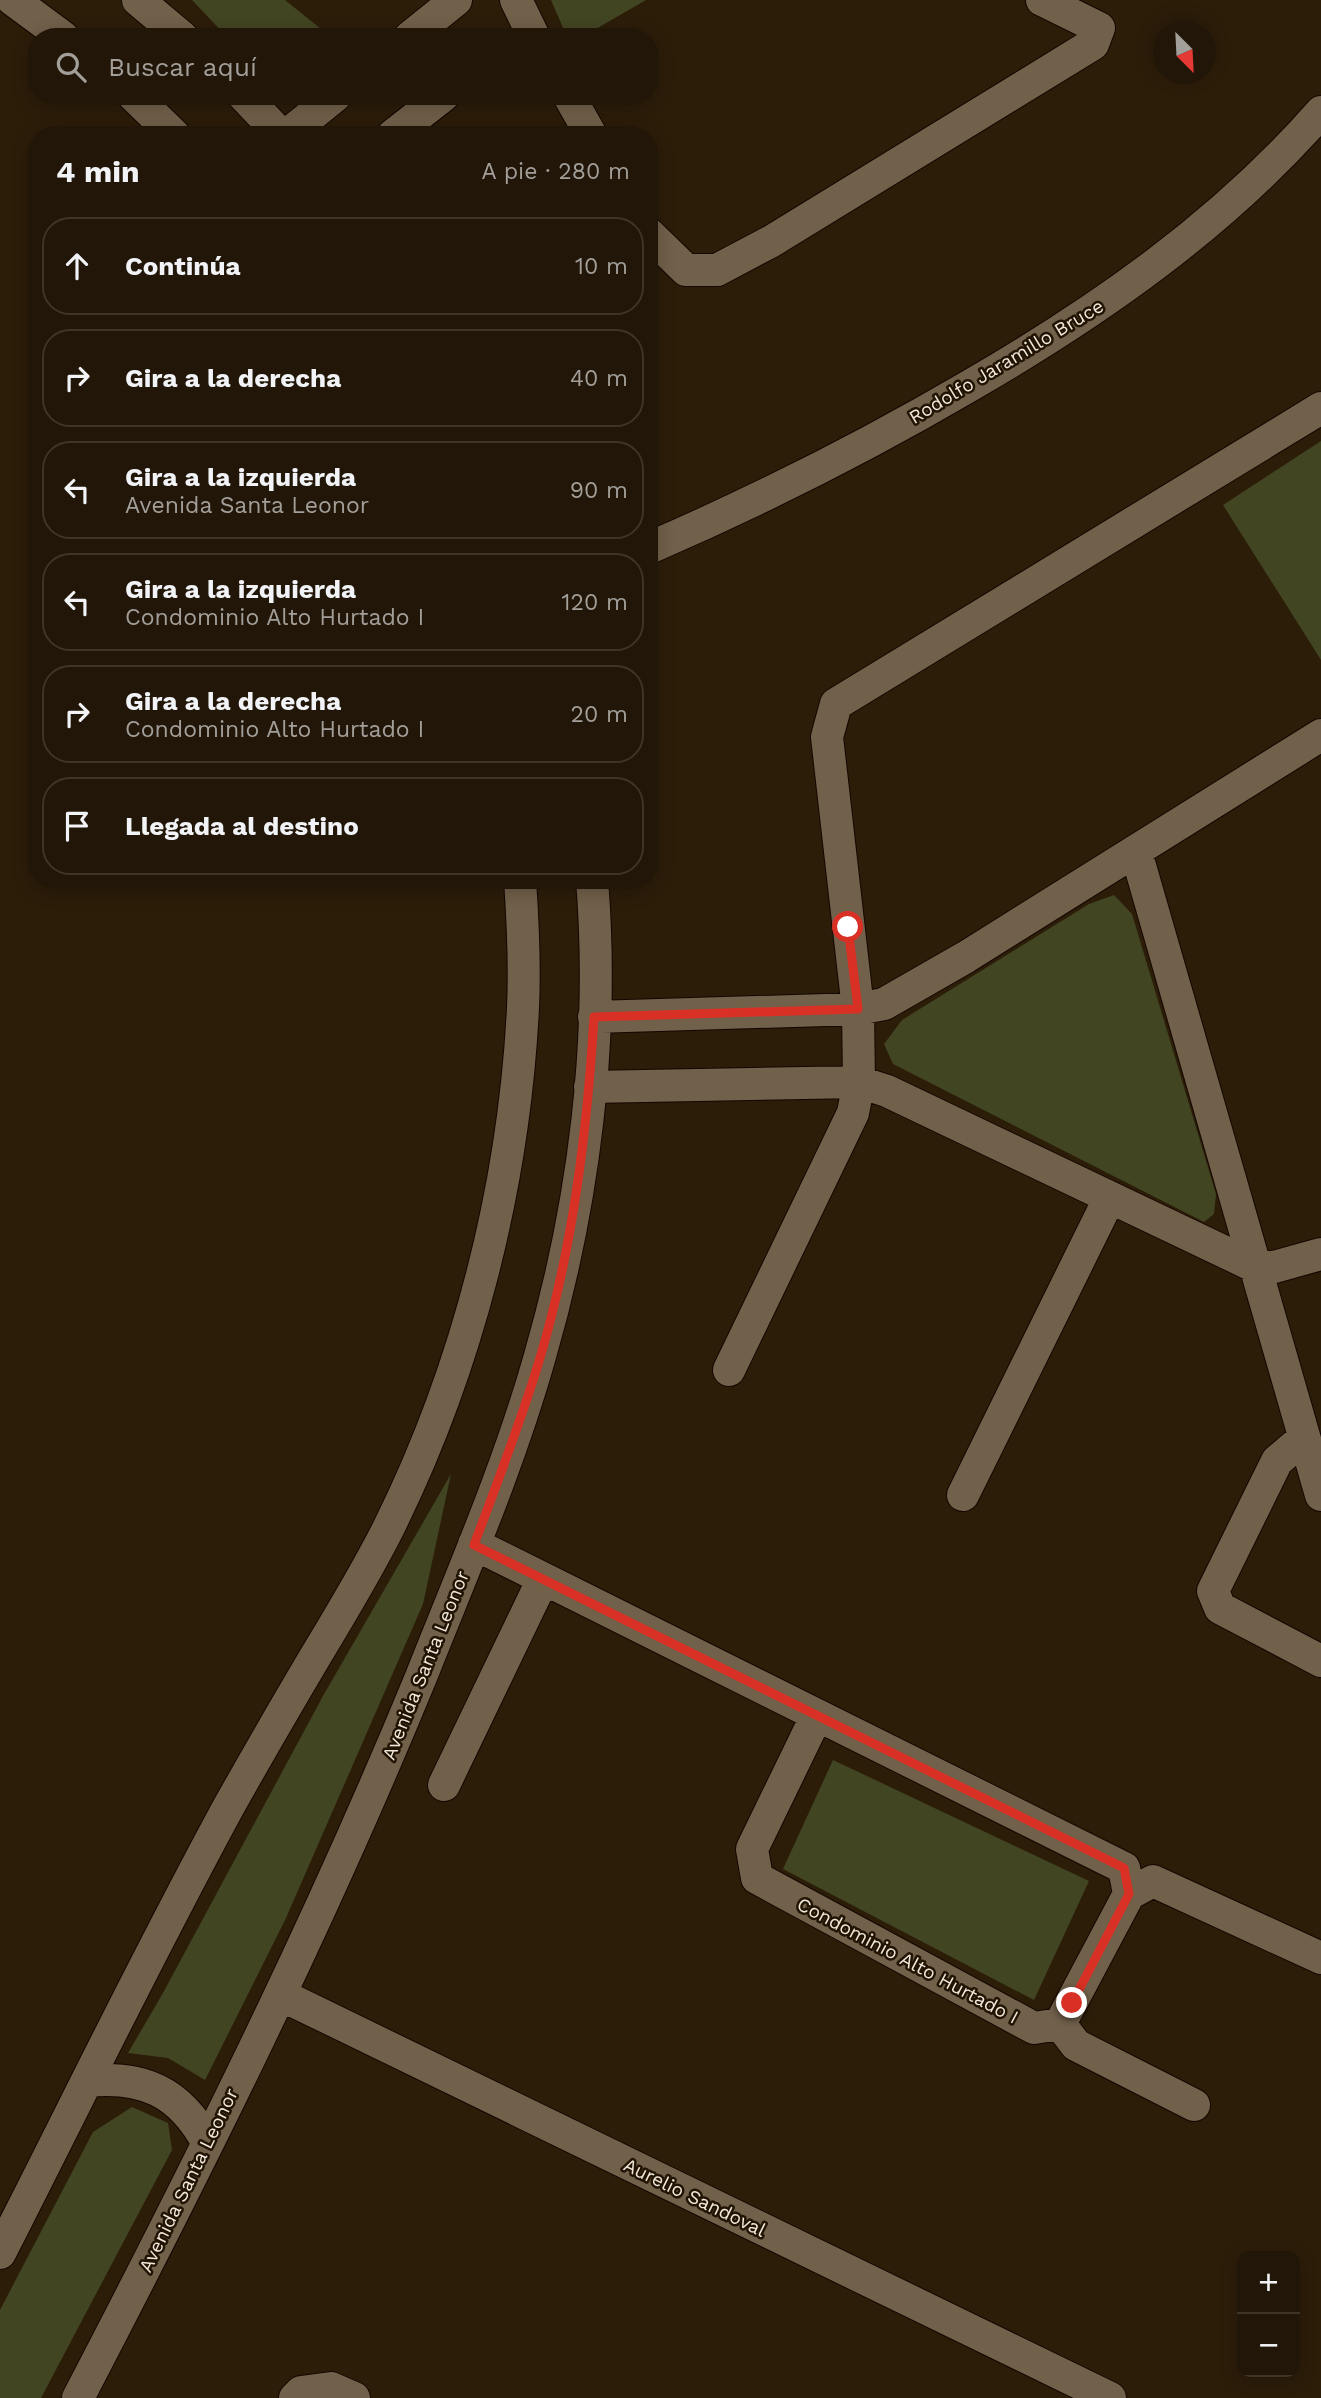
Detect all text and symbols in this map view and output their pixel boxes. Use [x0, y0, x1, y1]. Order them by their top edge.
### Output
north arrow [1153, 21, 1216, 84]
search box [28, 28, 658, 105]
icon: search [52, 48, 90, 86]
text: Buscar aquí [108, 52, 257, 82]
text: 4 min [56, 154, 140, 189]
text: A pie · 280 m [482, 158, 630, 185]
icon: ahead [58, 247, 96, 285]
text: Continúa [125, 251, 241, 281]
text: 10 m [575, 253, 628, 280]
street label: Rodolfo Jaramillo Bruce [905, 294, 1108, 429]
icon: right [58, 359, 96, 397]
text: Gira a la derecha [125, 363, 341, 393]
text: 40 m [570, 365, 628, 392]
text: Gira a la izquierda [125, 462, 356, 492]
icon: left [58, 471, 96, 509]
text: 90 m [570, 477, 628, 504]
text: Avenida Santa Leonor [125, 492, 369, 519]
text: Gira a la izquierda [125, 574, 356, 604]
icon: left [58, 583, 96, 621]
text: 120 m [562, 589, 628, 616]
text: Condominio Alto Hurtado I [125, 604, 424, 631]
text: Gira a la derecha [125, 686, 341, 716]
icon: right [58, 695, 96, 733]
text: 20 m [571, 701, 628, 728]
text: Condominio Alto Hurtado I [125, 716, 424, 743]
icon: arrive [58, 807, 96, 845]
text: Llegada al destino [125, 811, 359, 841]
route start [832, 911, 863, 942]
street label: Avenida Santa Leonor [377, 1567, 474, 1763]
street label: Condominio Alto Hurtado I [793, 1892, 1022, 2029]
route end [1056, 1987, 1087, 2018]
street label: Avenida Santa Leonor [134, 2084, 243, 2276]
street label: Aurelio Sandoval [620, 2153, 770, 2242]
map controls [1237, 2251, 1300, 2377]
button: + [1237, 2251, 1300, 2314]
button: − [1237, 2314, 1300, 2377]

